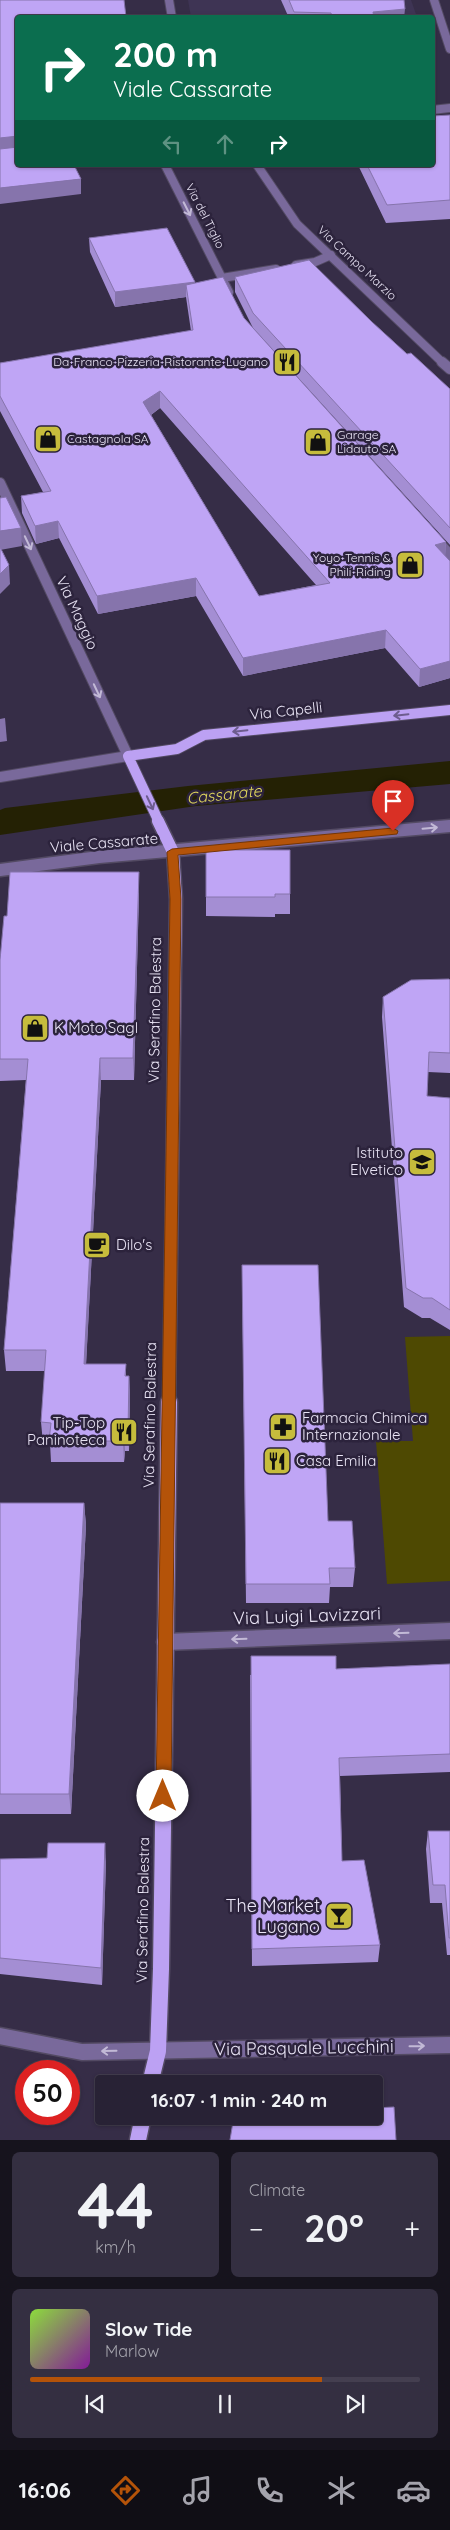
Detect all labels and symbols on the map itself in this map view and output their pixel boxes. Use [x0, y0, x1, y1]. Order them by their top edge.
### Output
street label: Via del Tiglio [183, 181, 228, 251]
one-way arrow [182, 201, 192, 216]
street label: Via Campo Marzio [315, 222, 400, 303]
restaurant icon: Da-Franco-Pizzeria-Ristorante-Lugano [272, 347, 302, 377]
place label: Da-Franco-Pizzeria-Ristorante-Lugano [53, 354, 268, 369]
shop icon: Castagnola SA [33, 424, 63, 454]
shop icon: Garage Lidauto SA [303, 427, 333, 457]
place label: Garage Lidauto SA [337, 427, 396, 456]
place label: Castagnola SA [67, 431, 149, 446]
one-way arrow [23, 536, 33, 551]
place label: Yoyo-Tennis & Phili-Riding [313, 550, 391, 579]
shop icon: Yoyo-Tennis & Phili-Riding [395, 550, 425, 580]
street label: Via Maggio [52, 573, 103, 653]
one-way arrow [92, 683, 102, 698]
street label: Via Capelli [249, 697, 323, 724]
one-way arrow [394, 710, 410, 720]
one-way arrow [232, 726, 248, 736]
water label: Cassarate [186, 780, 263, 808]
pin [372, 780, 414, 831]
one-way arrow [145, 795, 155, 810]
one-way arrow [422, 823, 438, 833]
street label: Viale Cassarate [49, 828, 159, 857]
street label: Via Serafino Balestra [144, 937, 165, 1083]
shop icon: K Moto Sagl [20, 1013, 50, 1043]
place label: K Moto Sagl [54, 1018, 138, 1037]
place label: Istituto Elvetico [350, 1143, 403, 1179]
school or university icon: Istituto Elvetico [407, 1147, 437, 1177]
cafe icon: Dilo's [82, 1230, 112, 1260]
place label: Dilo's [116, 1235, 152, 1254]
street label: Via Serafino Balestra [139, 1342, 160, 1488]
place label: Farmacia Chimica Internazionale [302, 1408, 427, 1444]
pharmacy icon: Farmacia Chimica Internazionale [268, 1412, 298, 1442]
place label: Tip-Top Paninoteca [27, 1413, 105, 1449]
restaurant icon: Tip-Top Paninoteca [109, 1417, 139, 1447]
restaurant icon: Casa Emilia [262, 1446, 292, 1476]
place label: Casa Emilia [296, 1451, 376, 1470]
street label: Via Luigi Lavizzari [233, 1601, 381, 1630]
one-way arrow [394, 1628, 410, 1637]
one-way arrow [231, 1634, 248, 1644]
position arrow [136, 1769, 188, 1821]
street label: Via Serafino Balestra [132, 1837, 153, 1983]
place label: The Market Lugano [226, 1894, 320, 1938]
bar icon: The Market Lugano [324, 1901, 354, 1931]
street label: Via Pasquale Lucchini [214, 2034, 394, 2061]
one-way arrow [409, 2041, 425, 2050]
one-way arrow [101, 2046, 118, 2056]
speed limit sign: 50 [15, 2060, 80, 2125]

